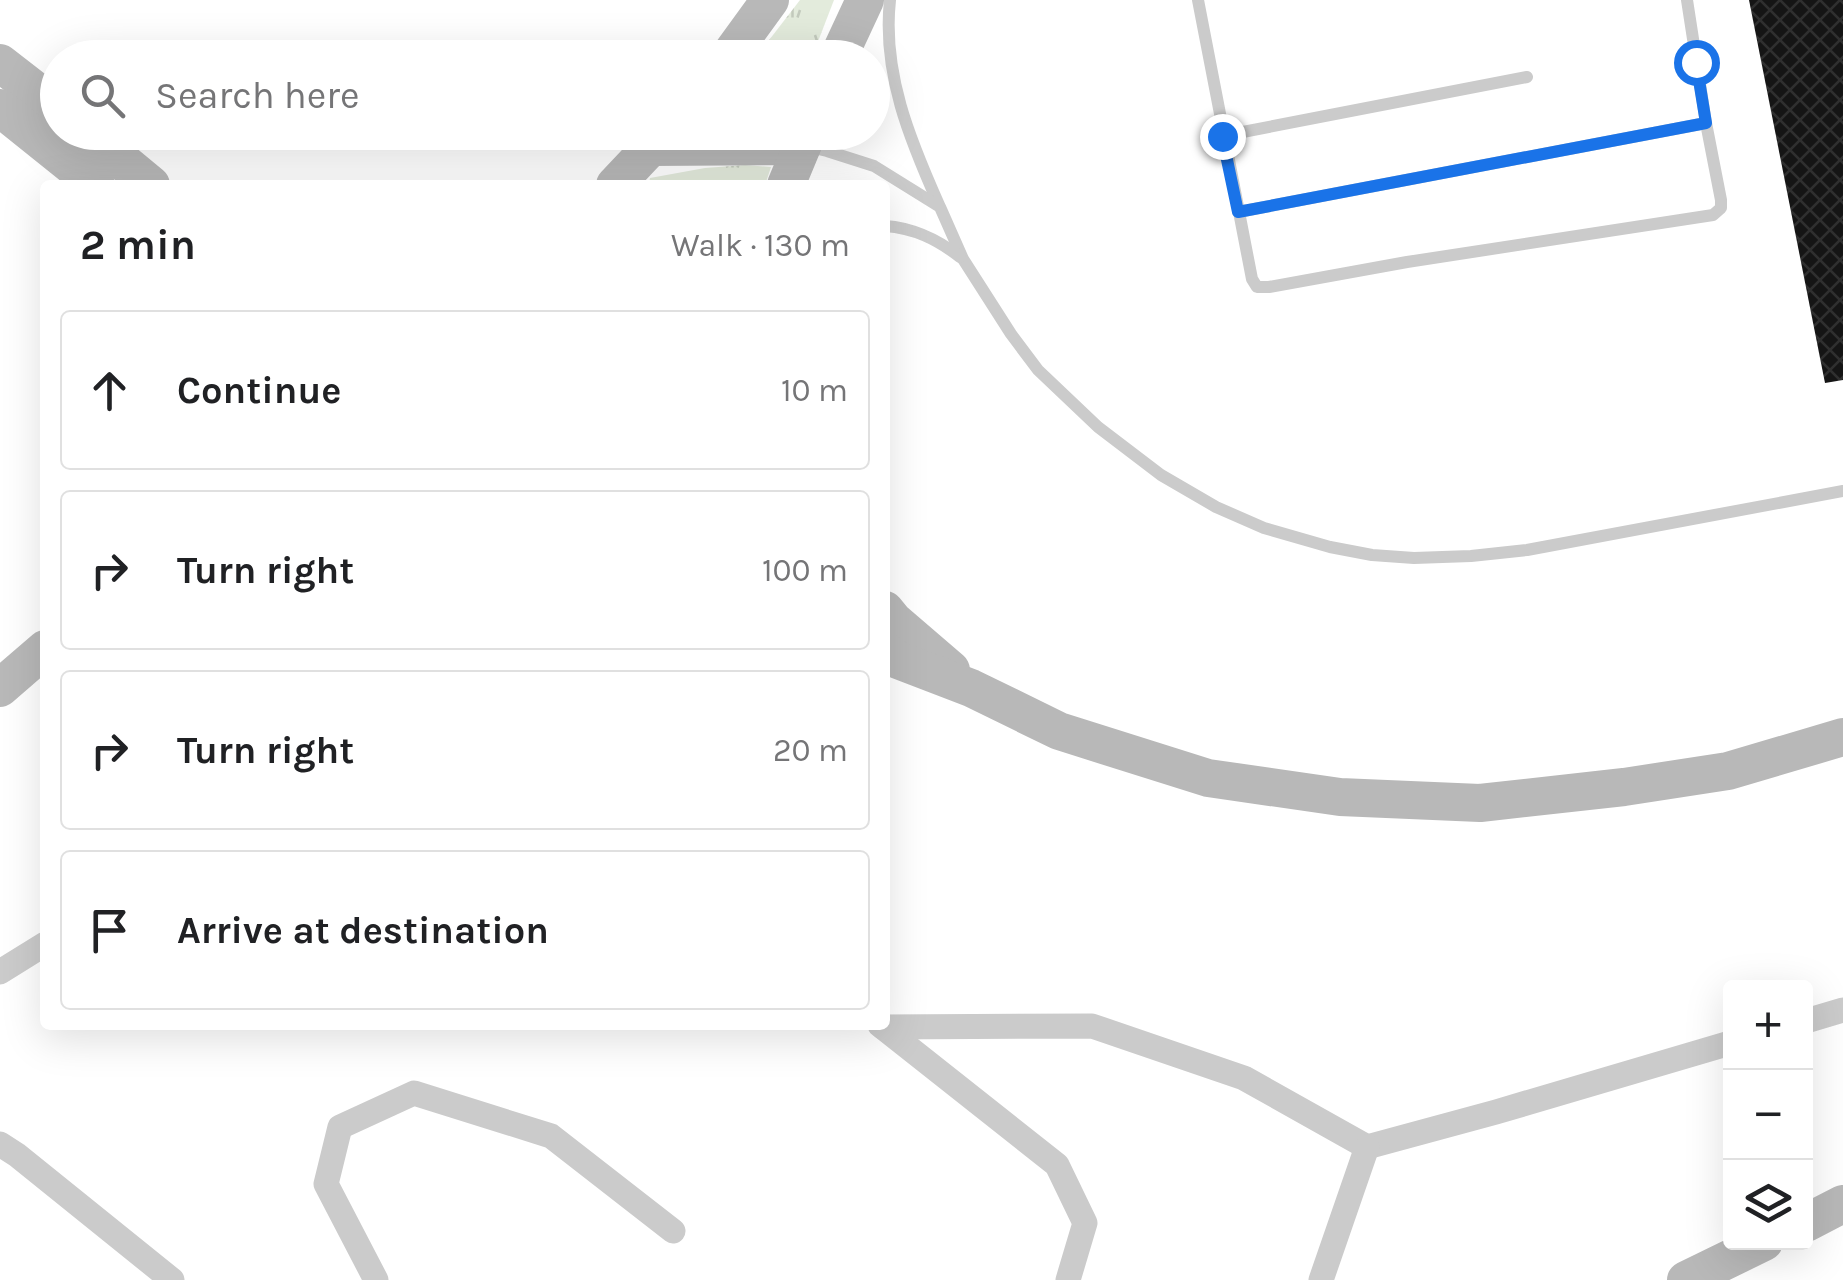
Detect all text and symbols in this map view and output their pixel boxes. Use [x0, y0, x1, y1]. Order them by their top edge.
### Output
search box [40, 40, 890, 150]
route start [1674, 40, 1720, 86]
icon: search [75, 68, 130, 123]
text: Search here [155, 73, 359, 118]
route end [1200, 114, 1246, 160]
text: 2 min [80, 220, 196, 270]
text: Walk · 130 m [671, 227, 850, 264]
icon: ahead [82, 363, 137, 418]
text: Continue [177, 368, 341, 413]
text: 10 m [781, 372, 848, 409]
icon: right [82, 543, 137, 598]
text: Turn right [177, 548, 354, 593]
text: 100 m [762, 552, 848, 589]
icon: right [82, 723, 137, 778]
text: Turn right [177, 728, 354, 773]
text: 20 m [773, 732, 848, 769]
icon: arrive [82, 903, 137, 958]
text: Arrive at destination [177, 908, 549, 953]
map controls [1723, 980, 1813, 1250]
button: + [1723, 980, 1813, 1070]
button: − [1723, 1070, 1813, 1160]
button: layers [1723, 1160, 1813, 1250]

